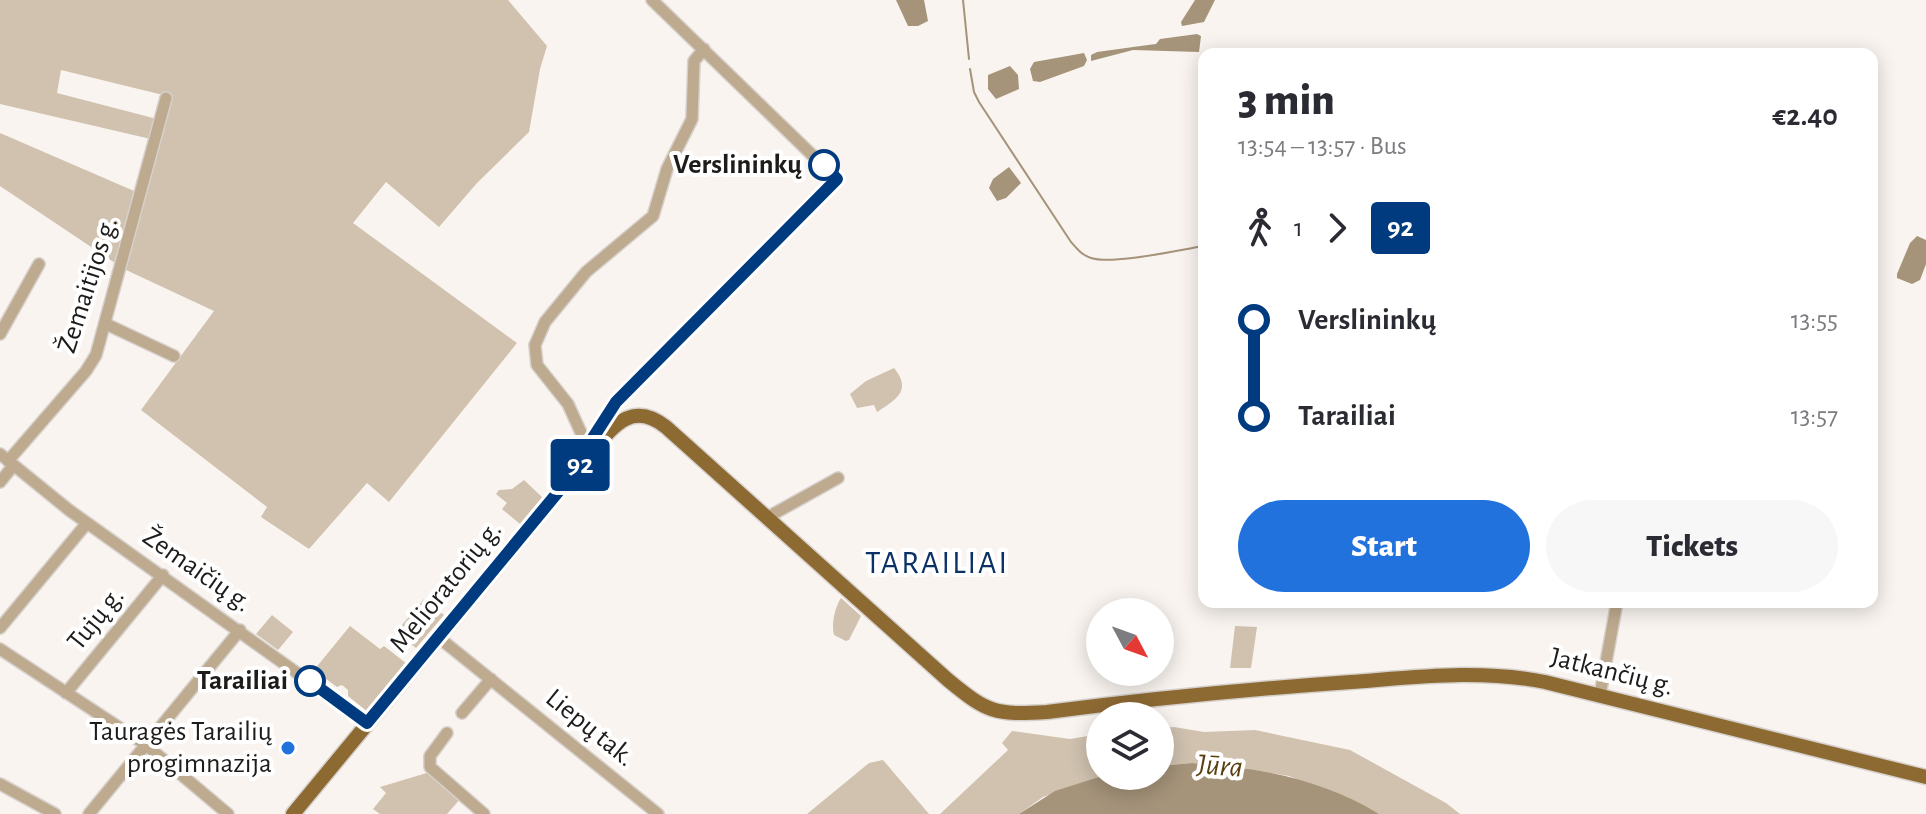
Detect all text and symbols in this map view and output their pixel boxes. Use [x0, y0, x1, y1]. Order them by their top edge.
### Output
text: 3 min [1238, 79, 1335, 123]
text: €2.40 [1772, 101, 1838, 131]
text: 13:54 – 13:57 · Bus [1238, 133, 1407, 159]
marker: Verslininkų [809, 150, 839, 180]
place label: Verslininkų [673, 151, 802, 179]
icon: walk [1238, 206, 1282, 250]
icon: forward [1315, 206, 1359, 250]
street label: Žemaitijos g. [51, 213, 123, 356]
text: 92 [1387, 214, 1414, 242]
text: 1 [1294, 215, 1303, 241]
text: Verslininkų [1298, 305, 1436, 335]
text: 13:55 [1791, 307, 1838, 333]
text: Tarailiai [1298, 401, 1396, 431]
text: 13:57 [1791, 403, 1838, 429]
line badge: 92 [544, 439, 616, 491]
text: 92 [567, 451, 593, 479]
button: Start [1238, 500, 1530, 592]
button: Tickets [1546, 500, 1838, 592]
street label: Melioratorių g. [385, 516, 507, 658]
street label: Žemaičių g. [138, 521, 258, 617]
district label: TARAILIAI [865, 547, 1009, 579]
street label: Tujų g. [62, 582, 130, 656]
north arrow [1086, 598, 1174, 686]
map controls [1086, 598, 1174, 790]
street label: Jatkančių g. [1548, 643, 1676, 701]
marker: Tarailiai [295, 666, 325, 696]
place label: Tarailiai [197, 667, 288, 695]
street label: Liepų tak. [540, 684, 640, 772]
button: layers [1086, 702, 1174, 790]
place label: Tauragės Tarailių progimnazija [89, 718, 273, 778]
marker: Tauragės Tarailių progimnazija [279, 739, 297, 757]
water label: Jūra [1195, 749, 1244, 783]

